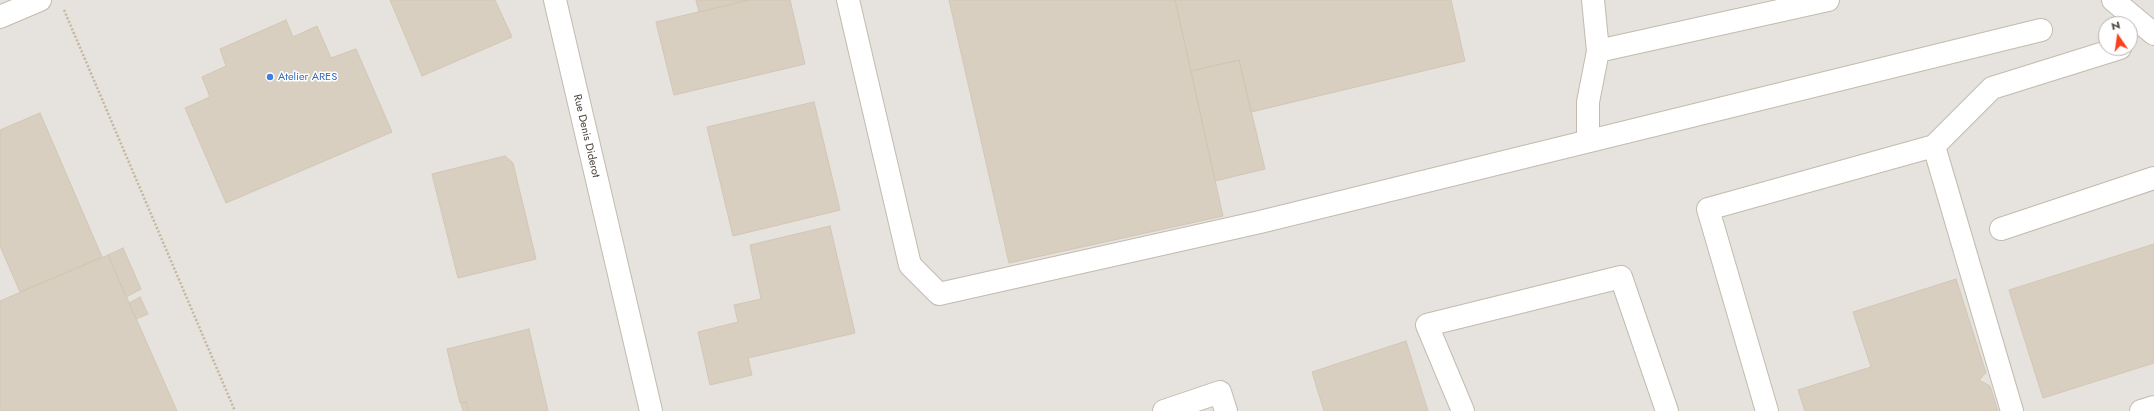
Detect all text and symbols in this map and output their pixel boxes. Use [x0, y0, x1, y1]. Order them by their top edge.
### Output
north arrow [2098, 16, 2138, 56]
text: N [2109, 17, 2122, 34]
place label: Atelier ARES [278, 70, 337, 84]
marker: Atelier ARES [265, 72, 275, 82]
street label: Rue Denis Diderot [570, 93, 602, 179]

